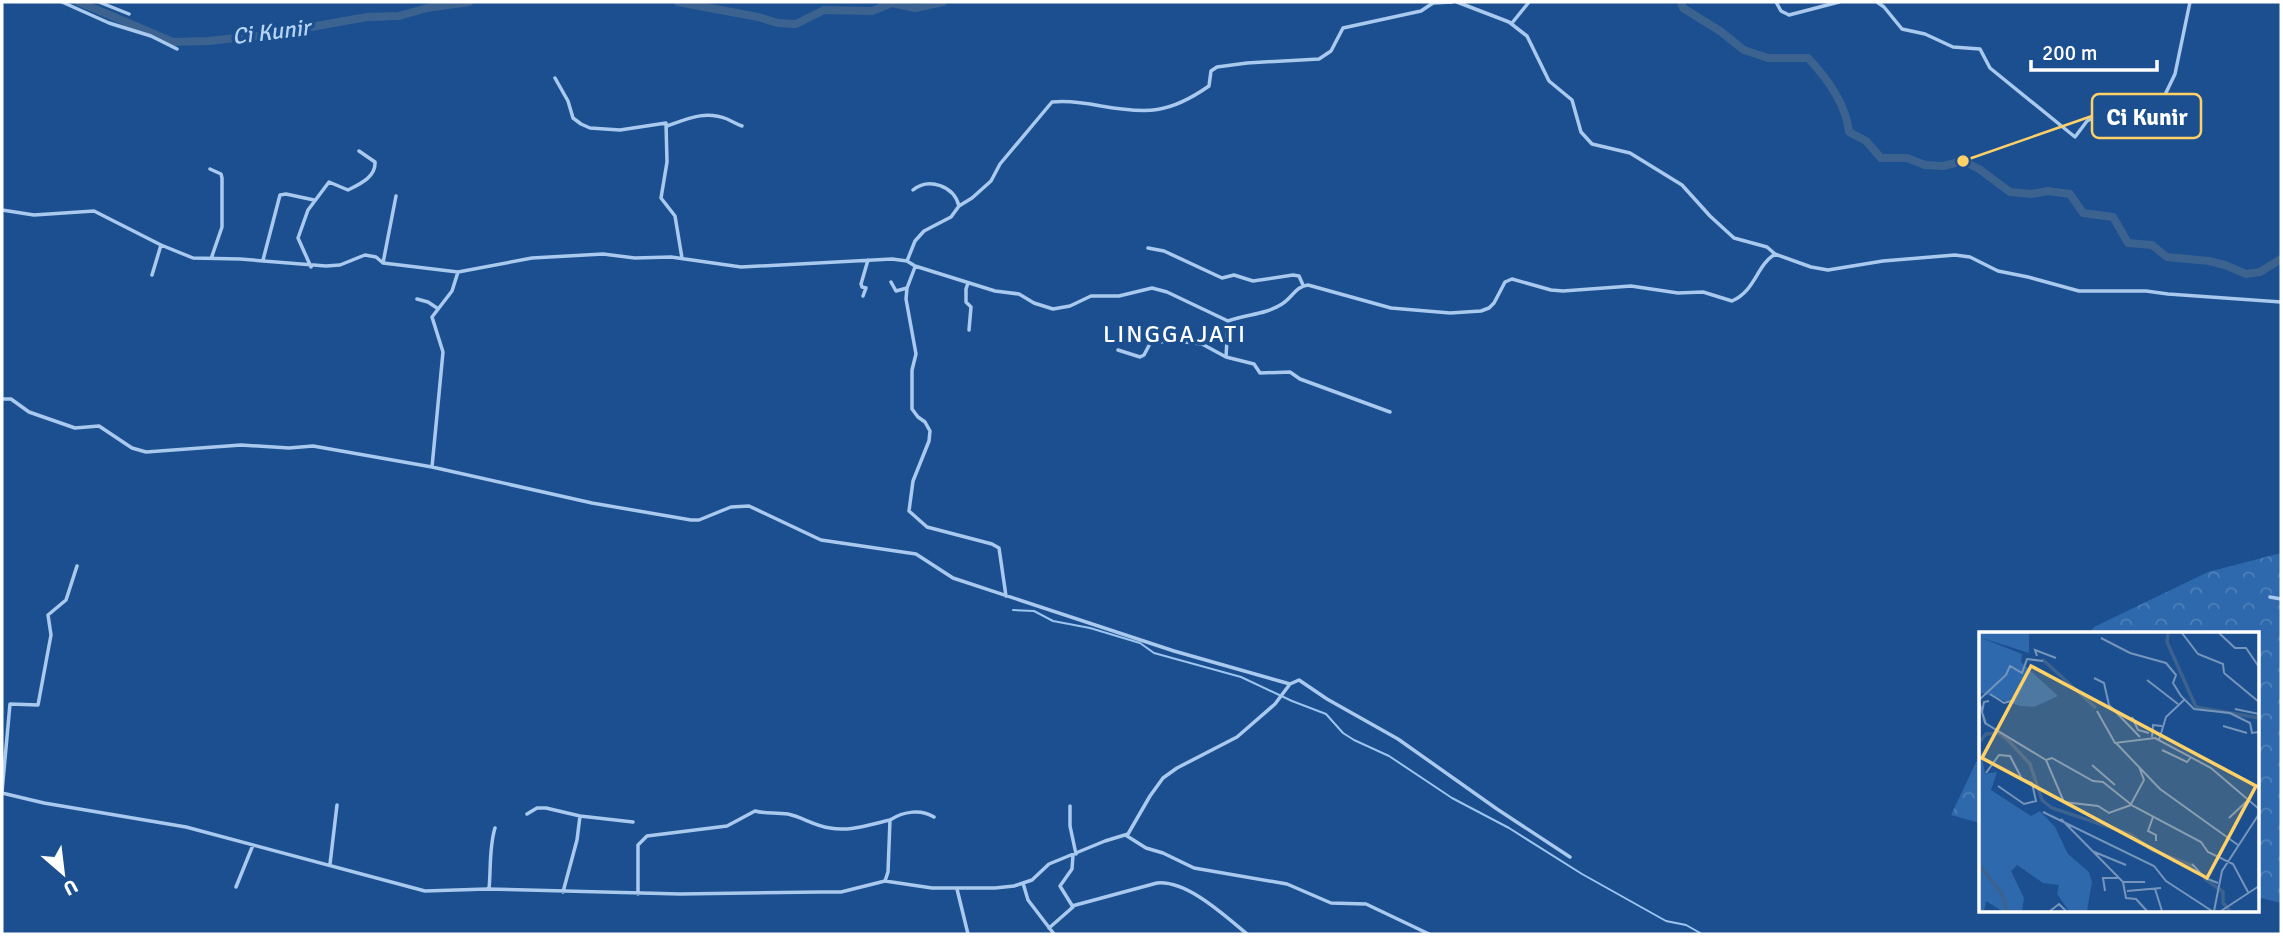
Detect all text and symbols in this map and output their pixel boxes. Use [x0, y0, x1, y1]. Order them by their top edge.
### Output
water label: Ci Kunir [230, 12, 315, 51]
scale bar [2031, 28, 2157, 72]
text: 200 m [2042, 40, 2097, 66]
callout: Ci Kunir [2092, 94, 2201, 138]
text: Ci Kunir [2106, 103, 2188, 132]
district label: LINGGAJATI [1103, 319, 1247, 349]
inset map [1979, 632, 2258, 912]
north arrow [28, 838, 98, 908]
text: U [59, 874, 82, 901]

